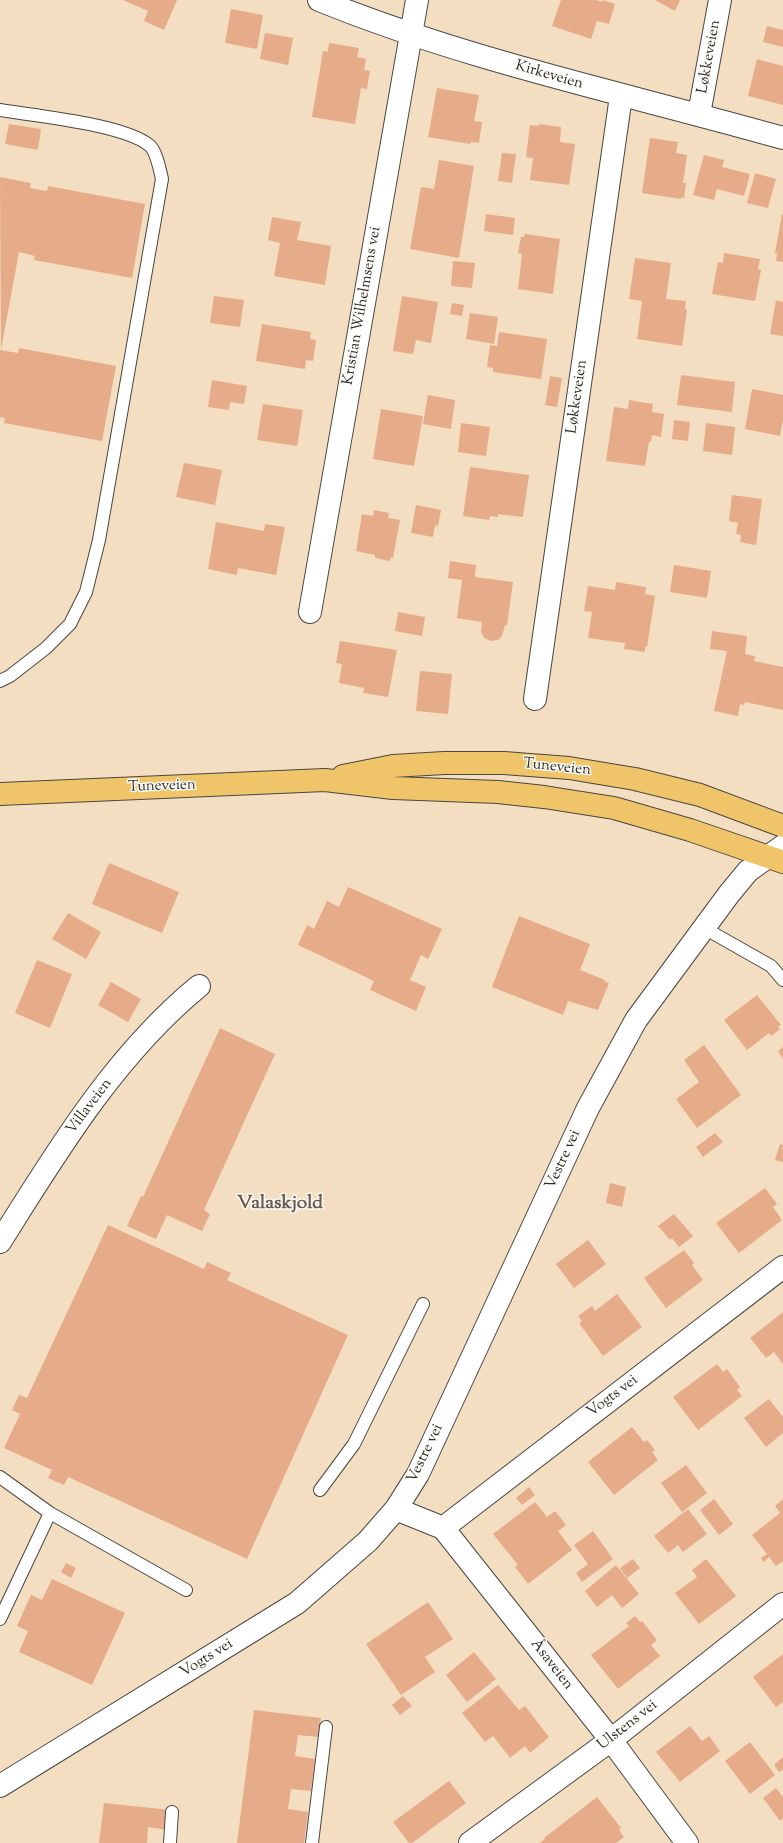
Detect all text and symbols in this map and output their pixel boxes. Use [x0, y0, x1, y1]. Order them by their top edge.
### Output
street label: Løkkeveien [695, 19, 725, 95]
street label: Kirkeveien [513, 58, 585, 94]
street label: Kristian Wilhelmsens vei [340, 225, 386, 387]
street label: Løkkeveien [564, 359, 592, 435]
street label: Tuneveien [522, 756, 592, 780]
street label: Tuneveien [128, 777, 196, 797]
street label: Villaveien [63, 1076, 117, 1138]
street label: Vestre vei [543, 1128, 585, 1192]
district label: Valaskjold [237, 1194, 323, 1216]
street label: Vogts vei [584, 1372, 642, 1422]
street label: Vestre vei [404, 1422, 448, 1486]
street label: Vogts vei [177, 1636, 237, 1682]
street label: Åsaveien [526, 1636, 576, 1694]
street label: Ulstens vei [594, 1697, 662, 1755]

